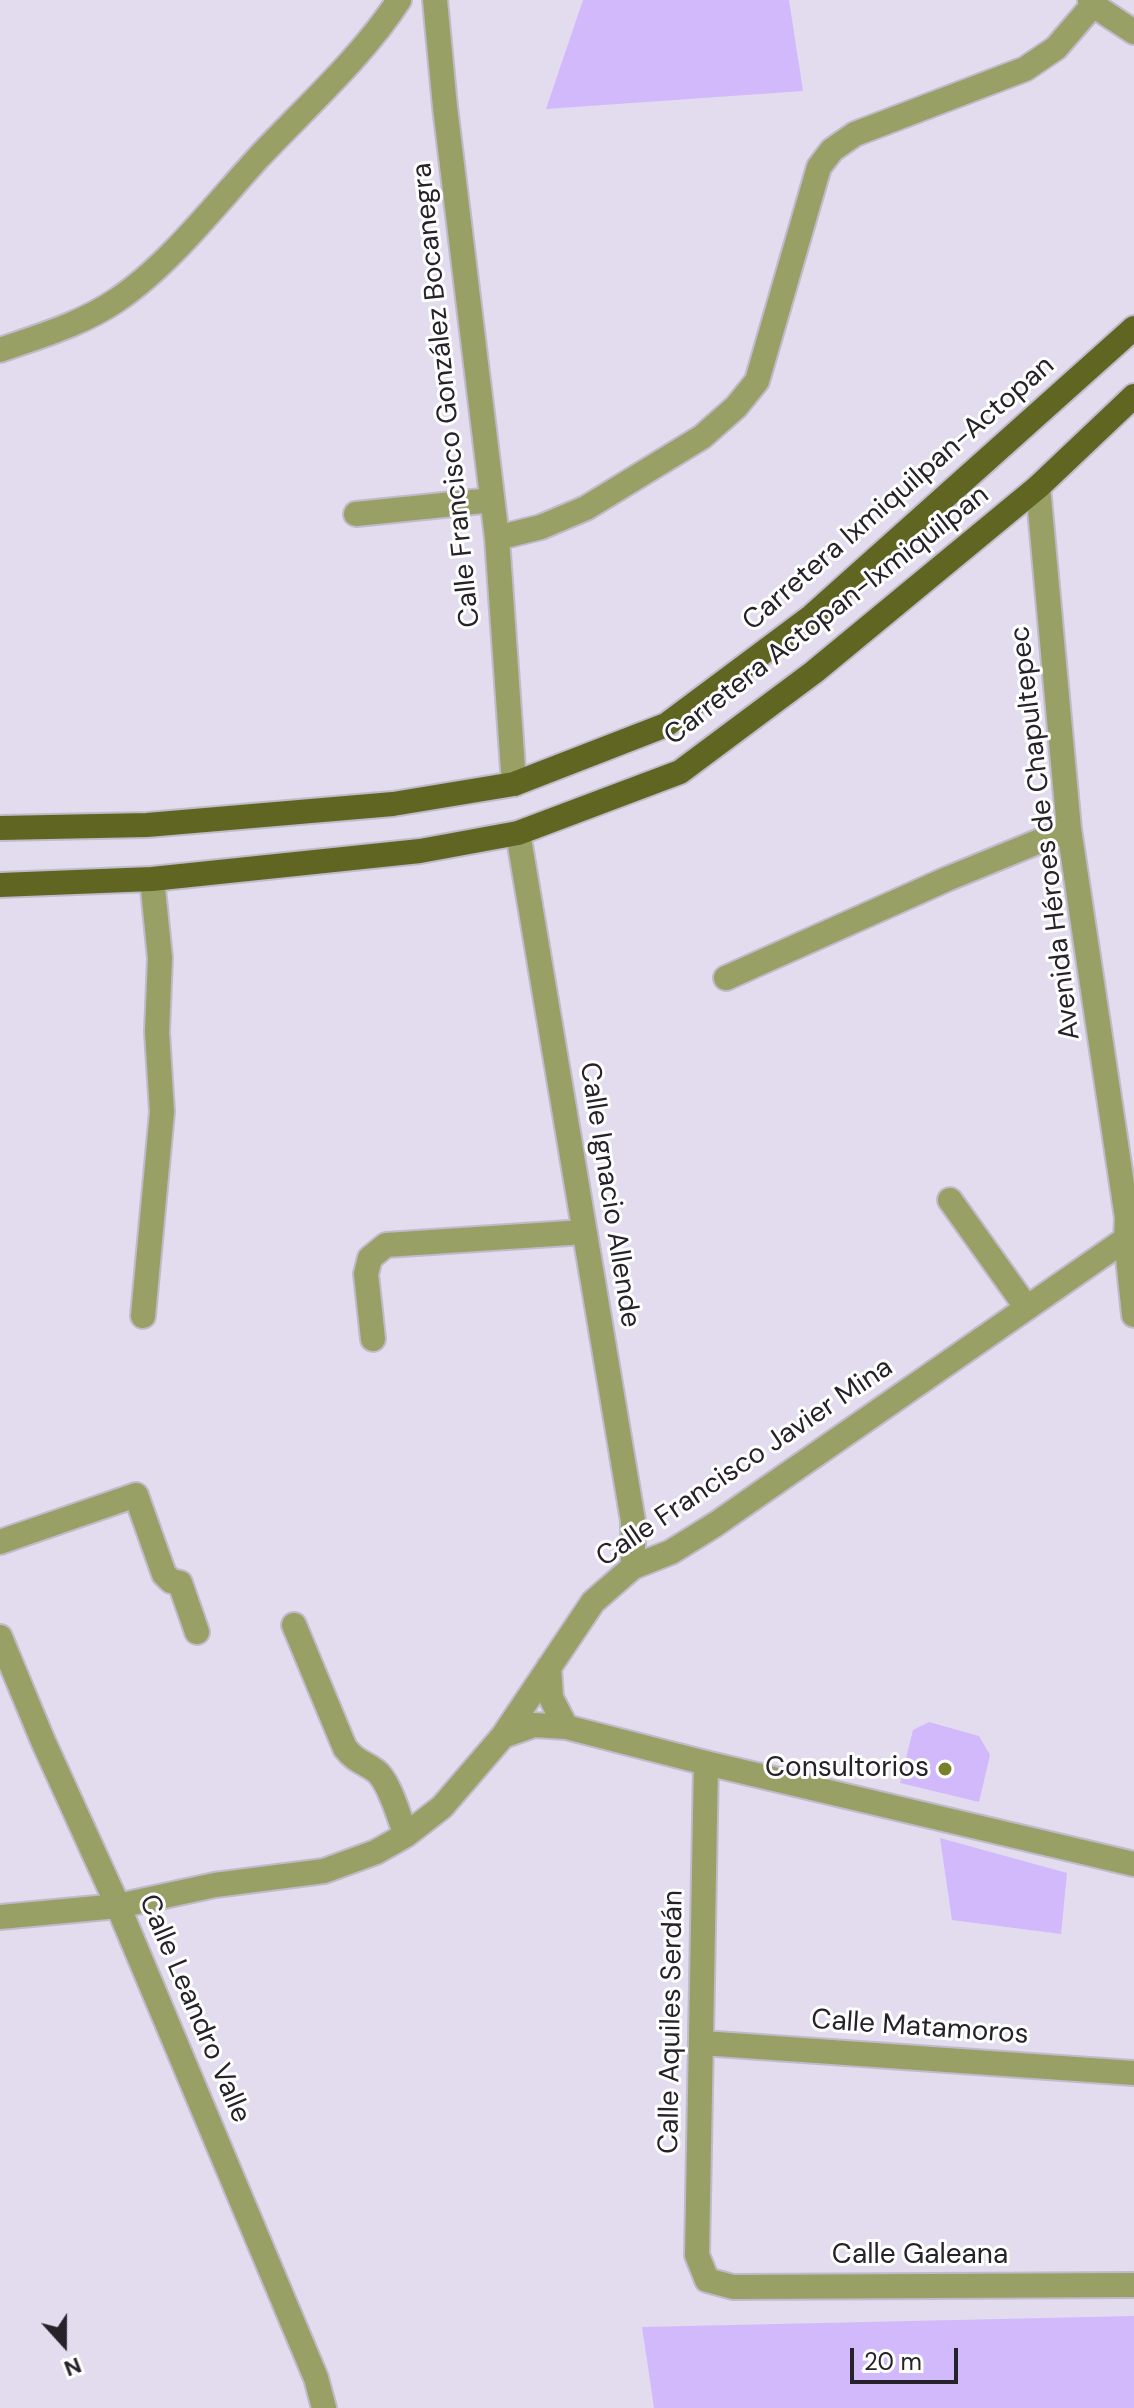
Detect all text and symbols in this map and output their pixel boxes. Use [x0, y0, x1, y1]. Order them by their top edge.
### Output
street label: Calle Francisco González Bocanegra [406, 161, 488, 629]
street label: Carretera Ixmiquilpan-Actopan [736, 350, 1062, 638]
street label: Carretera Actopan-Ixmiquilpan [658, 479, 996, 753]
street label: Avenida Héroes de Chapultepec [1004, 624, 1088, 1042]
street label: Calle Ignacio Allende [571, 1060, 647, 1330]
street label: Calle Francisco Javier Mina [590, 1351, 900, 1575]
place label: Consultorios [765, 1752, 929, 1786]
marker: Consultorios [936, 1760, 954, 1778]
street label: Calle Leandro Valle [131, 1890, 257, 2128]
street label: Calle Aquiles Serdán [653, 1890, 691, 2154]
street label: Calle Matamoros [810, 2004, 1030, 2052]
street label: Calle Galeana [832, 2239, 1008, 2273]
north arrow [24, 2304, 104, 2384]
scale bar [854, 2332, 962, 2382]
text: 20 m [864, 2346, 922, 2377]
text: N [60, 2350, 85, 2383]

